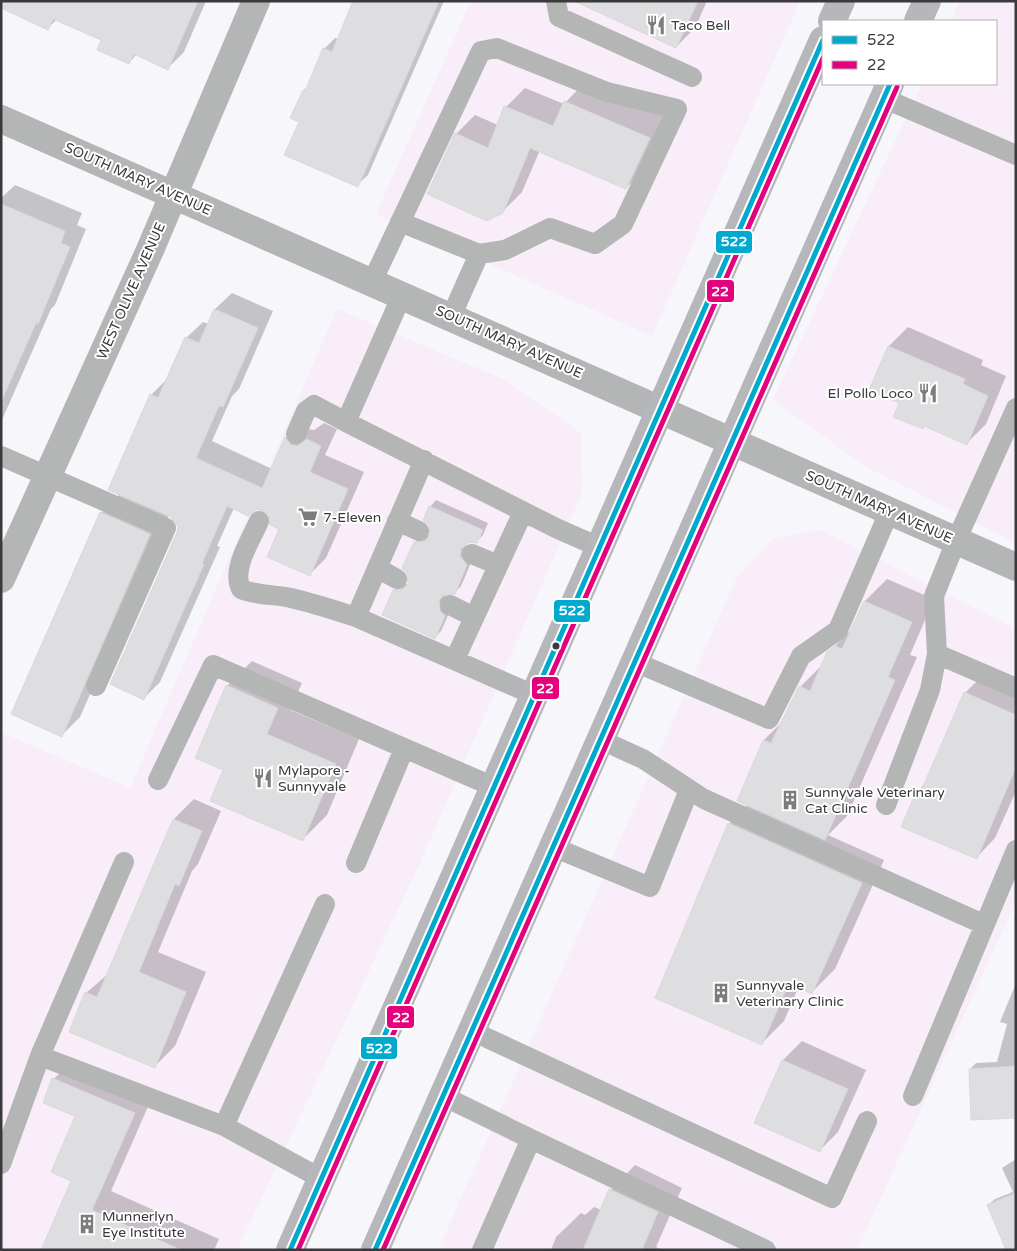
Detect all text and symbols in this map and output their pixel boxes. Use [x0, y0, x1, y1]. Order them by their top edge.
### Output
restaurant icon: Taco Bell [645, 14, 667, 36]
place label: Taco Bell [671, 17, 730, 34]
legend [822, 20, 997, 85]
text: 522 [867, 31, 895, 49]
text: 22 [867, 56, 886, 74]
street label: SOUTH MARY AVENUE [62, 139, 214, 219]
street label: WEST OLIVE AVENUE [93, 220, 169, 362]
line badge: 522 [715, 230, 753, 254]
text: 522 [721, 233, 747, 250]
line badge: 22 [706, 279, 735, 303]
text: 22 [711, 283, 729, 300]
street label: SOUTH MARY AVENUE [433, 302, 585, 382]
restaurant icon: El Pollo Loco [917, 382, 939, 404]
place label: El Pollo Loco [828, 385, 913, 402]
street label: SOUTH MARY AVENUE [803, 467, 955, 547]
supermarket icon: 7-Eleven [297, 506, 319, 528]
place label: 7-Eleven [323, 509, 381, 526]
line badge: 522 [553, 599, 591, 623]
text: 522 [559, 602, 585, 619]
unlabelled marker [551, 641, 561, 651]
line badge: 22 [531, 676, 560, 700]
text: 22 [536, 680, 554, 697]
place label: Mylapore - Sunnyvale [278, 762, 350, 795]
restaurant icon: Mylapore - Sunnyvale [252, 767, 274, 789]
place label: Sunnyvale Veterinary Cat Clinic [805, 784, 945, 817]
building icon: Sunnyvale Veterinary Cat Clinic [779, 789, 801, 811]
place label: Sunnyvale Veterinary Clinic [736, 977, 844, 1010]
building icon: Sunnyvale Veterinary Clinic [710, 982, 732, 1004]
line badge: 22 [386, 1005, 415, 1029]
text: 22 [392, 1009, 410, 1026]
line badge: 522 [360, 1036, 398, 1060]
text: 522 [366, 1040, 392, 1057]
place label: Munnerlyn Eye Institute [102, 1208, 185, 1241]
building icon: Munnerlyn Eye Institute [76, 1213, 98, 1235]

